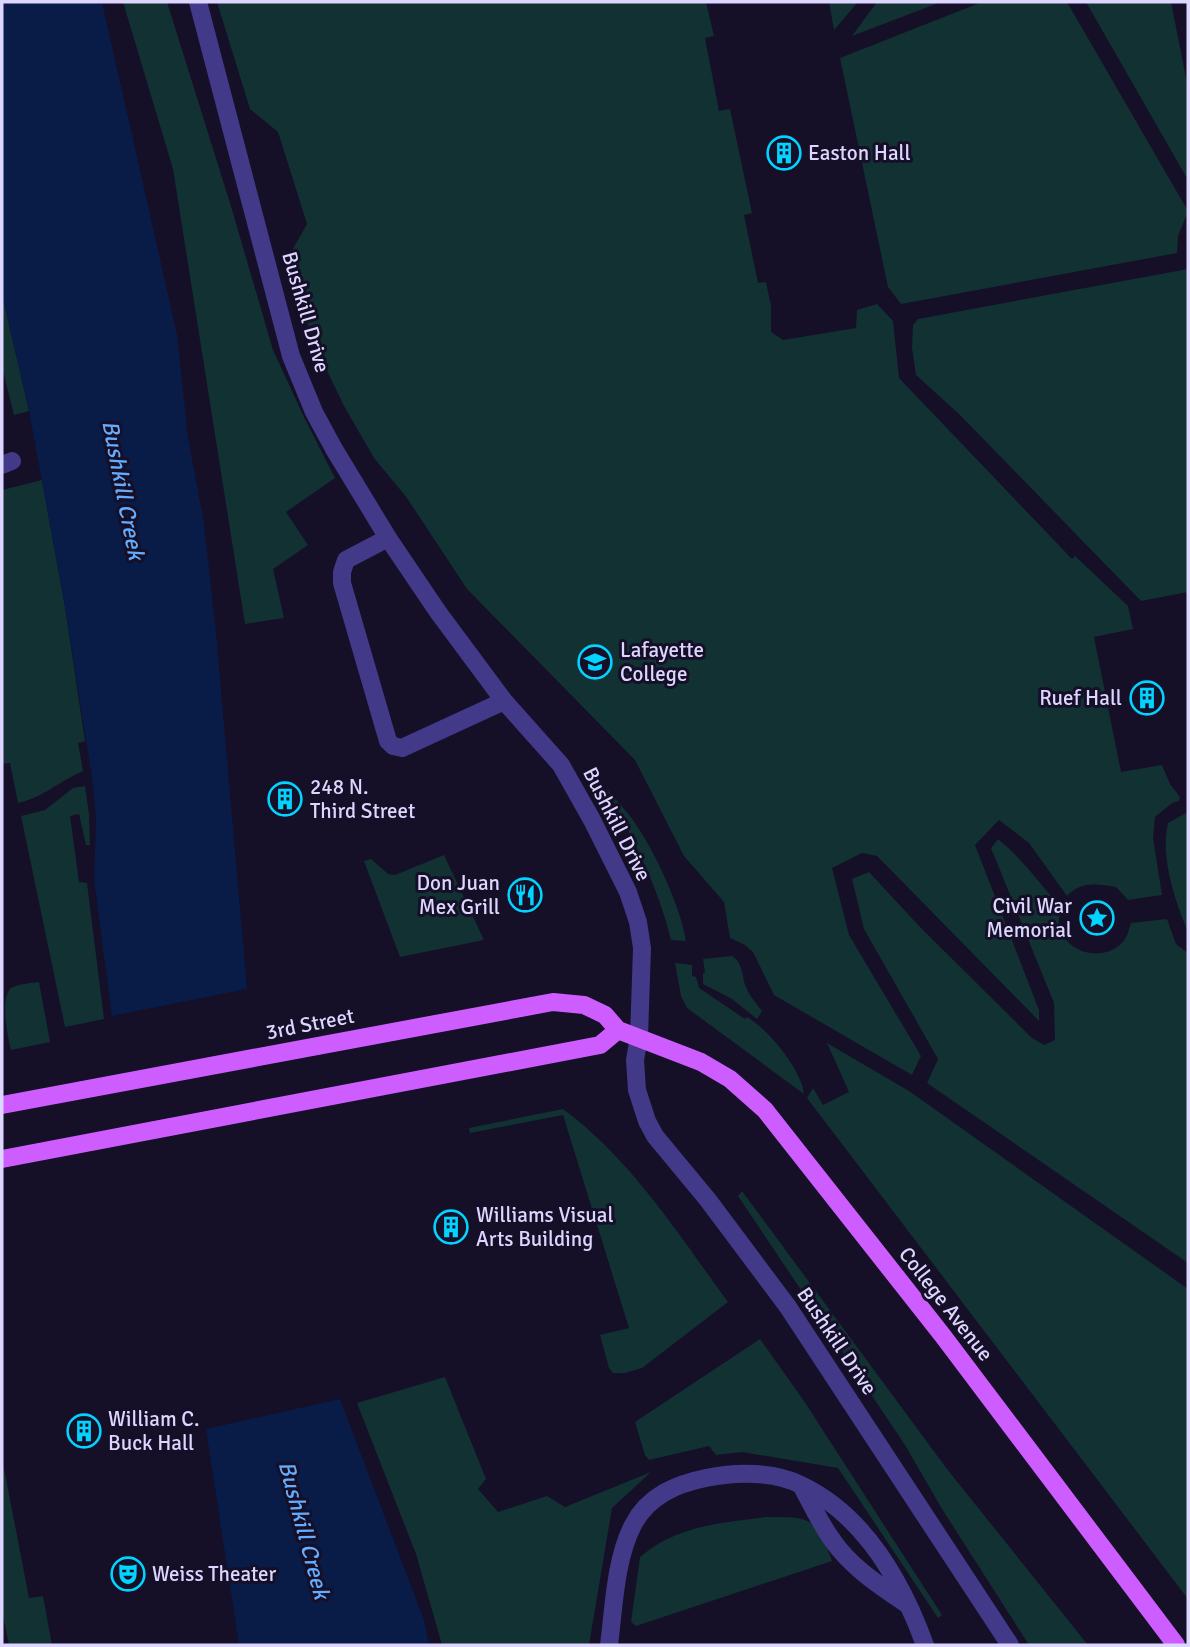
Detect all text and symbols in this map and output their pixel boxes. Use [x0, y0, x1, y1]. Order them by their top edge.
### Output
building icon: Easton Hall [765, 134, 803, 172]
place label: Easton Hall [808, 140, 911, 166]
street label: Bushkill Drive [276, 249, 336, 375]
water label: Bushkill Creek [95, 418, 151, 565]
place label: Lafayette College [620, 637, 704, 687]
school or university icon: Lafayette College [576, 643, 614, 681]
building icon: Ruef Hall [1128, 679, 1166, 717]
place label: Ruef Hall [1039, 685, 1122, 711]
street label: Bushkill Drive [577, 763, 657, 885]
place label: 248 N. Third Street [310, 774, 415, 824]
building icon: 248 N. Third Street [266, 780, 304, 818]
place label: Don Juan Mex Grill [416, 870, 500, 920]
restaurant icon: Don Juan Mex Grill [506, 876, 544, 914]
place label: Civil War Memorial [986, 893, 1072, 943]
place icon: Civil War Memorial [1078, 899, 1116, 937]
street label: 3rd Street [264, 1003, 356, 1045]
place label: Williams Visual Arts Building [476, 1202, 614, 1252]
building icon: Williams Visual Arts Building [432, 1208, 470, 1246]
street label: College Avenue [893, 1242, 999, 1366]
street label: Bushkill Drive [791, 1282, 883, 1400]
place label: William C. Buck Hall [108, 1406, 199, 1456]
building icon: William C. Buck Hall [65, 1412, 103, 1450]
water label: Bushkill Creek [272, 1458, 337, 1604]
theatre icon: Weiss Theater [109, 1555, 147, 1593]
place label: Weiss Theater [152, 1561, 277, 1587]

